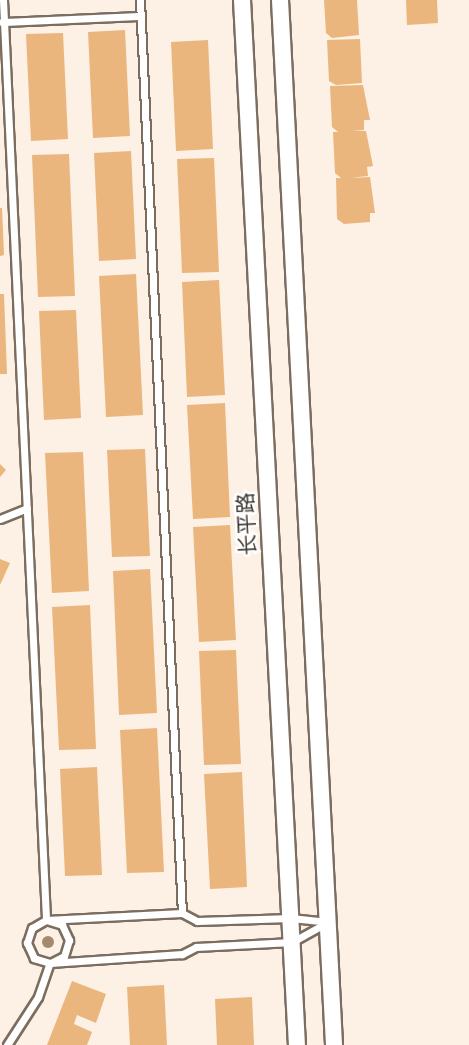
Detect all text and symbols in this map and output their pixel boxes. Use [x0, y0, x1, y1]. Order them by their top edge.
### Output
street label: 长平路 [233, 492, 261, 556]

